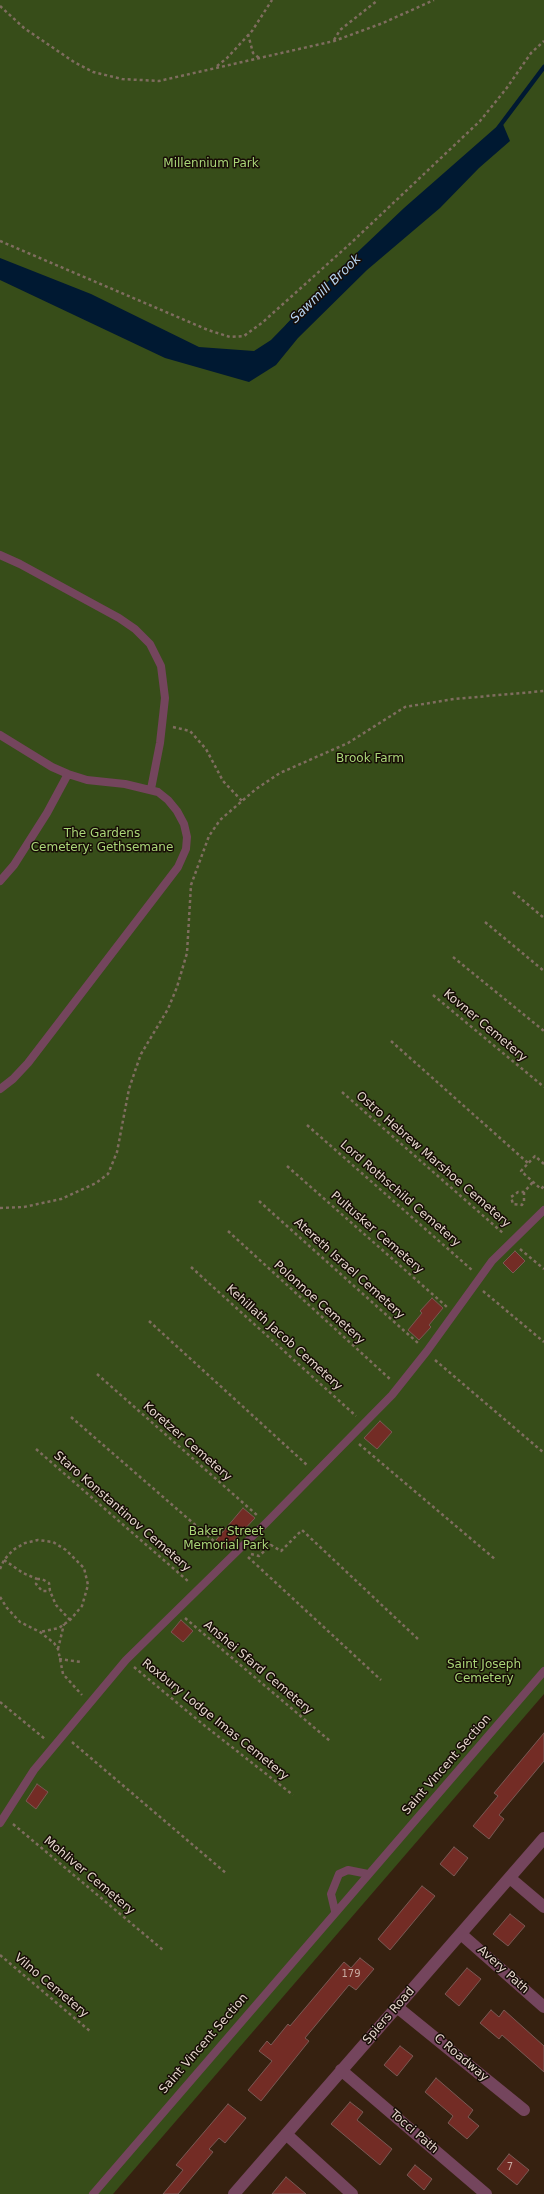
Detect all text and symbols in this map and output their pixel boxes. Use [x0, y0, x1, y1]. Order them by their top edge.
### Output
park label: Millennium Park [163, 157, 259, 171]
water label: Sawmill Brook [287, 251, 365, 327]
park label: Brook Farm [336, 752, 404, 766]
park label: The Gardens Cemetery: Gethsemane [31, 827, 173, 855]
street label: Kovner Cemetery [440, 987, 530, 1065]
street label: Ostro Hebrew Marshoe Cemetery [353, 1089, 513, 1231]
street label: Lord Rothschild Cemetery [337, 1138, 463, 1250]
street label: Pultusker Cemetery [328, 1189, 426, 1277]
street label: Atereth Israel Cemetery [291, 1216, 407, 1322]
street label: Polonnoe Cemetery [271, 1258, 367, 1348]
street label: Kehillath Jacob Cemetery [223, 1282, 345, 1394]
street label: Koretzer Cemetery [140, 1400, 234, 1484]
street label: Staro Konstantinov Cemetery [51, 1449, 193, 1575]
park label: Baker Street Memorial Park [183, 1525, 269, 1553]
street label: Anshei Sfard Cemetery [200, 1618, 316, 1718]
street label: Roxbury Lodge Imas Cemetery [139, 1656, 291, 1784]
park label: Saint Joseph Cemetery [447, 1658, 521, 1686]
street label: Saint Vincent Section [400, 1712, 494, 1818]
street label: Mohliver Cemetery [41, 1834, 137, 1918]
street label: Avery Path [474, 1943, 532, 1997]
street label: Vilno Cemetery [11, 1951, 91, 2021]
house number: 179 [341, 1968, 361, 1980]
street label: Spiers Road [360, 1984, 418, 2048]
street label: Saint Vincent Section [157, 1991, 251, 2097]
street label: C Roadway [431, 2031, 491, 2085]
street label: Tocci Path [387, 2107, 441, 2157]
house number: 7 [507, 2161, 513, 2173]

